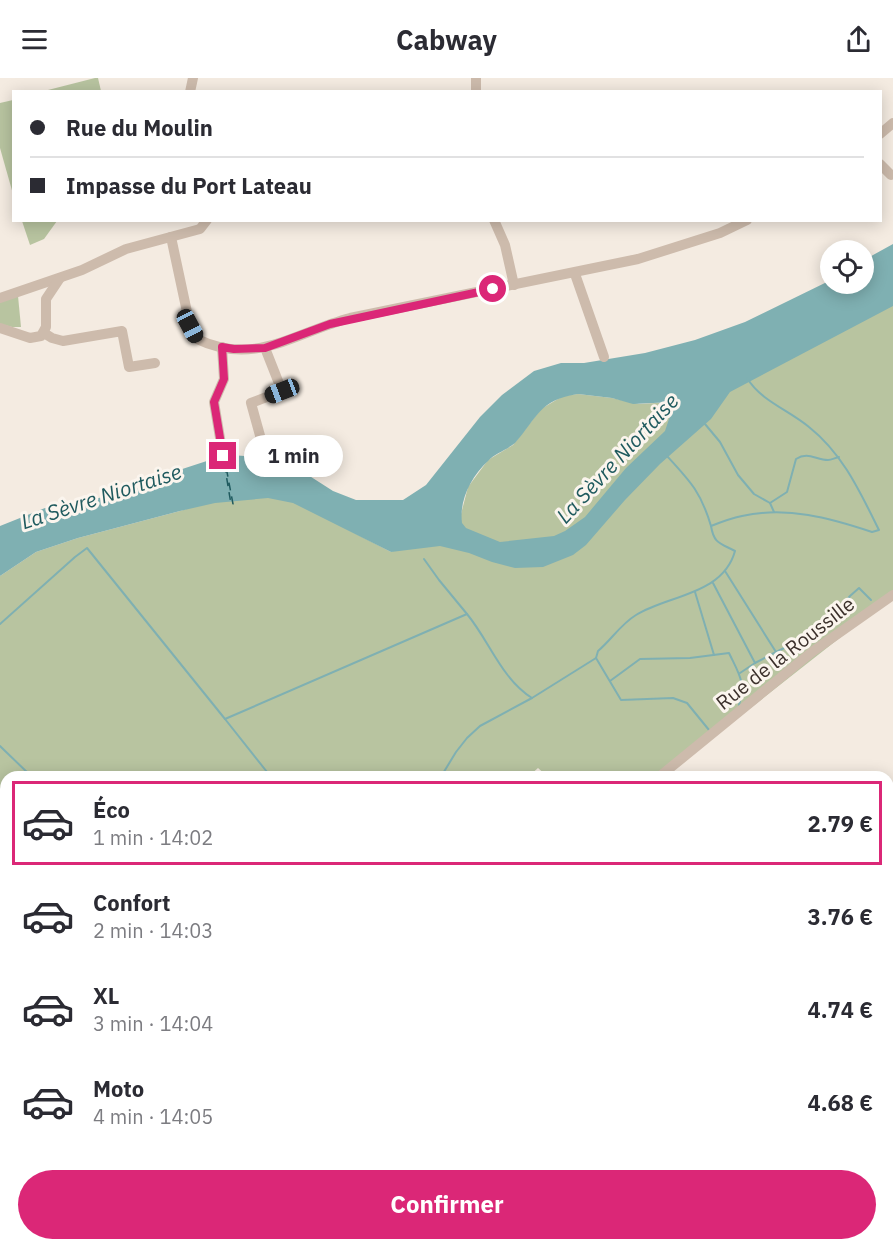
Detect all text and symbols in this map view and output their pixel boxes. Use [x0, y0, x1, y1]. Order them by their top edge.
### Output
text: Cabway [396, 22, 497, 57]
icon: menu [18, 23, 51, 56]
icon: share [842, 23, 875, 56]
text: Rue du Moulin [66, 113, 213, 142]
text: Impasse du Port Lateau [66, 171, 312, 200]
map controls [820, 240, 874, 294]
button: locate [820, 240, 874, 294]
route start [479, 275, 506, 302]
car [174, 306, 206, 346]
car [262, 376, 302, 406]
water label: La Sèvre Niortaise [550, 387, 684, 529]
callout: 1 min [244, 435, 343, 477]
route end [209, 442, 236, 469]
text: 1 min [267, 442, 320, 469]
water label: La Sèvre Niortaise [17, 457, 185, 535]
street label: Rue de la Roussille [710, 590, 860, 716]
text: Éco [93, 795, 130, 824]
icon: car [21, 796, 75, 850]
text: 2.79 € [808, 809, 873, 838]
text: 1 min · 14:02 [93, 824, 213, 851]
text: Confort [93, 888, 171, 917]
icon: car [21, 889, 75, 943]
text: 3.76 € [808, 902, 873, 931]
text: 2 min · 14:03 [93, 917, 213, 944]
text: XL [93, 981, 119, 1010]
icon: car [21, 982, 75, 1036]
text: 4.74 € [808, 995, 873, 1024]
text: 3 min · 14:04 [93, 1010, 213, 1037]
text: Moto [93, 1074, 144, 1103]
icon: car [21, 1075, 75, 1129]
text: 4.68 € [808, 1088, 873, 1117]
text: 4 min · 14:05 [93, 1103, 213, 1130]
button: Confirmer [18, 1170, 876, 1239]

